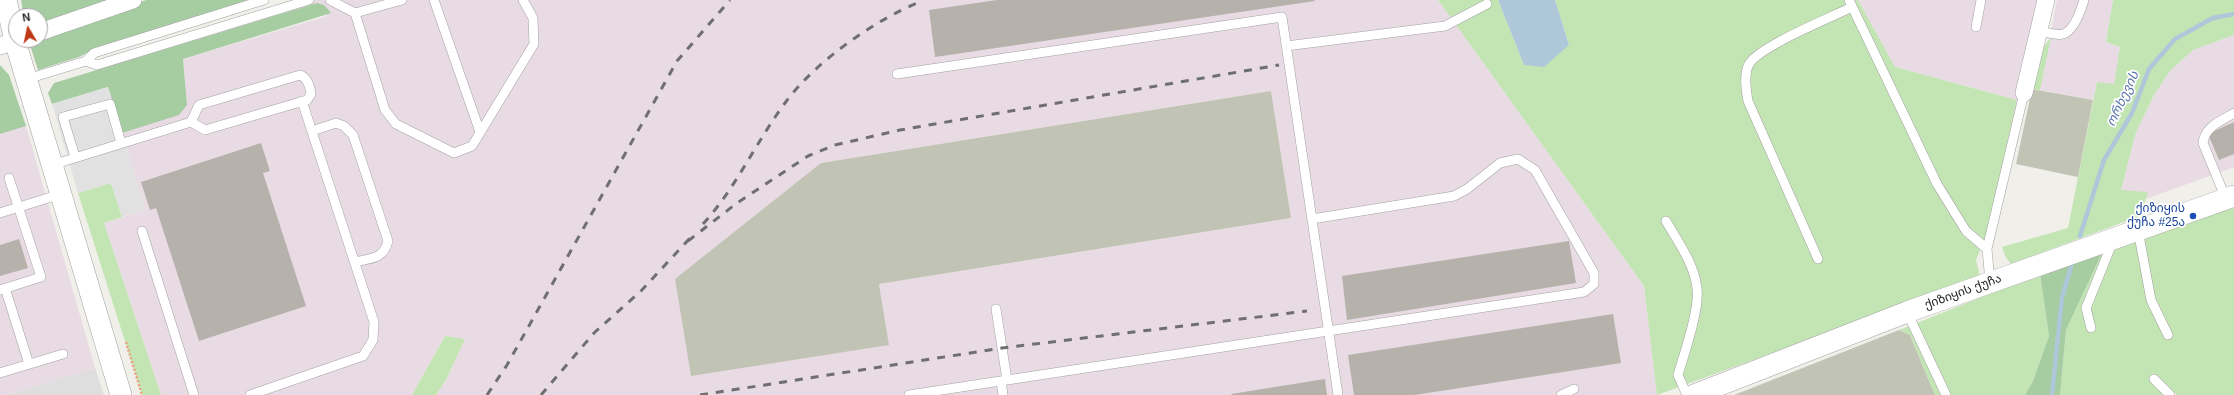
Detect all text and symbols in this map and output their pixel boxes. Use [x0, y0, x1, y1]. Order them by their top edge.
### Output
north arrow [8, 8, 48, 48]
text: N [21, 11, 31, 24]
water label: ორხევის [2103, 69, 2143, 129]
place label: ქიზიყის ქუჩა #25ა [2127, 202, 2185, 230]
marker: ქიზიყის ქუჩა #25ა [2188, 211, 2198, 221]
street label: ქიზიყის ქუჩა [1923, 271, 2003, 313]

